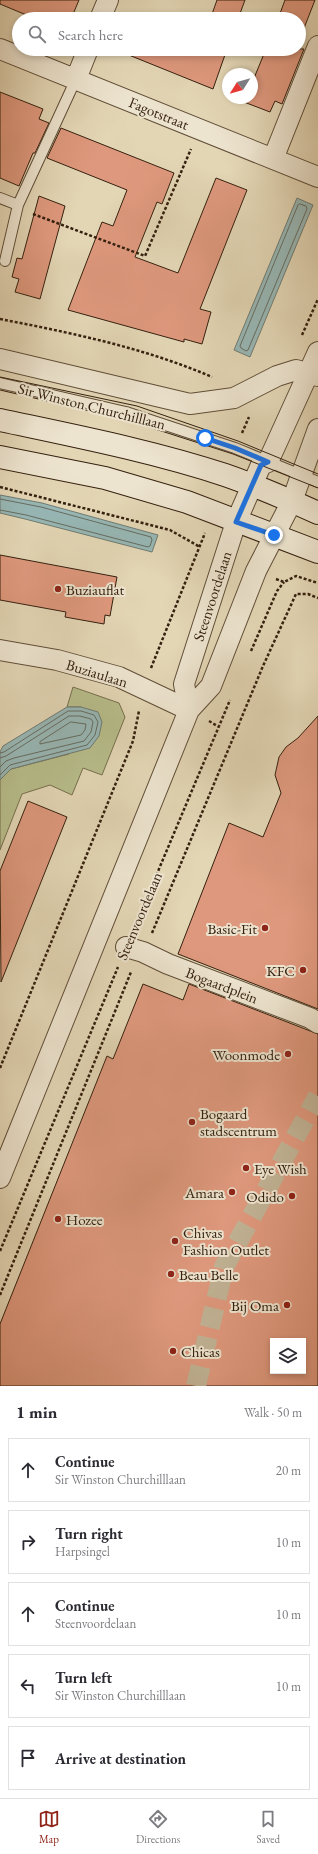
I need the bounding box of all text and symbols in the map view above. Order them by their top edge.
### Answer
search box [12,12,306,56]
icon: search [26,23,48,45]
text: Search here [58,25,123,44]
north arrow [222,68,258,104]
street label: Fagotstraat [126,92,192,134]
street label: Sir Winston Churchilllaan [16,379,168,434]
route start [196,429,214,447]
route end [265,526,283,544]
street label: Steenvoordelaan [188,548,236,644]
place label: Buziauflat [66,580,125,599]
marker: Buziauflat [53,584,63,594]
street label: Buziaulaan [64,655,130,691]
street label: Steenvoordelaan [112,869,166,963]
place label: Basic-Fit [207,919,257,938]
marker: Basic-Fit [260,923,270,933]
place label: KFC [266,961,295,980]
street label: Bogaardplein [183,963,261,1008]
marker: KFC [298,965,308,975]
place label: Woonmode [212,1045,280,1064]
marker: Woonmode [283,1049,293,1059]
place label: Bogaard stadscentrum [200,1104,277,1140]
marker: Bogaard stadscentrum [187,1117,197,1127]
place label: Eye Wish [254,1159,307,1178]
marker: Eye Wish [241,1163,251,1173]
place label: Amara [184,1183,224,1202]
marker: Amara [227,1187,237,1197]
place label: Odido [246,1187,284,1206]
marker: Odido [287,1191,297,1201]
place label: Hozee [66,1210,103,1229]
marker: Hozee [53,1214,63,1224]
place label: Chivas Fashion Outlet [183,1223,269,1259]
marker: Chivas Fashion Outlet [170,1236,180,1246]
place label: Beau Belle [179,1265,238,1284]
marker: Beau Belle [166,1269,176,1279]
place label: Bij Oma [231,1296,279,1315]
marker: Bij Oma [282,1300,292,1310]
map controls [270,1338,306,1374]
button: layers [270,1338,306,1374]
place label: Chicas [181,1342,220,1361]
marker: Chicas [168,1346,178,1356]
text: 1 min [16,1401,57,1423]
text: Walk · 50 m [244,1404,302,1421]
text: Continue [55,1452,115,1471]
icon: ahead [17,1459,39,1481]
text: 20 m [276,1462,301,1479]
text: Sir Winston Churchilllaan [55,1471,186,1488]
text: Turn right [55,1524,123,1543]
icon: right [17,1531,39,1553]
text: 10 m [276,1534,301,1551]
text: Harpsingel [55,1543,110,1560]
text: Continue [55,1596,115,1615]
icon: ahead [17,1603,39,1625]
text: 10 m [276,1606,301,1623]
text: Steenvoordelaan [55,1615,136,1632]
text: Turn left [55,1668,112,1687]
icon: left [17,1675,39,1697]
text: 10 m [276,1678,301,1695]
text: Sir Winston Churchilllaan [55,1687,186,1704]
icon: arrive [17,1747,39,1769]
text: Arrive at destination [55,1749,186,1768]
tab: Map [38,1808,60,1846]
tab: Directions [136,1808,180,1846]
tab: Saved [256,1808,280,1846]

